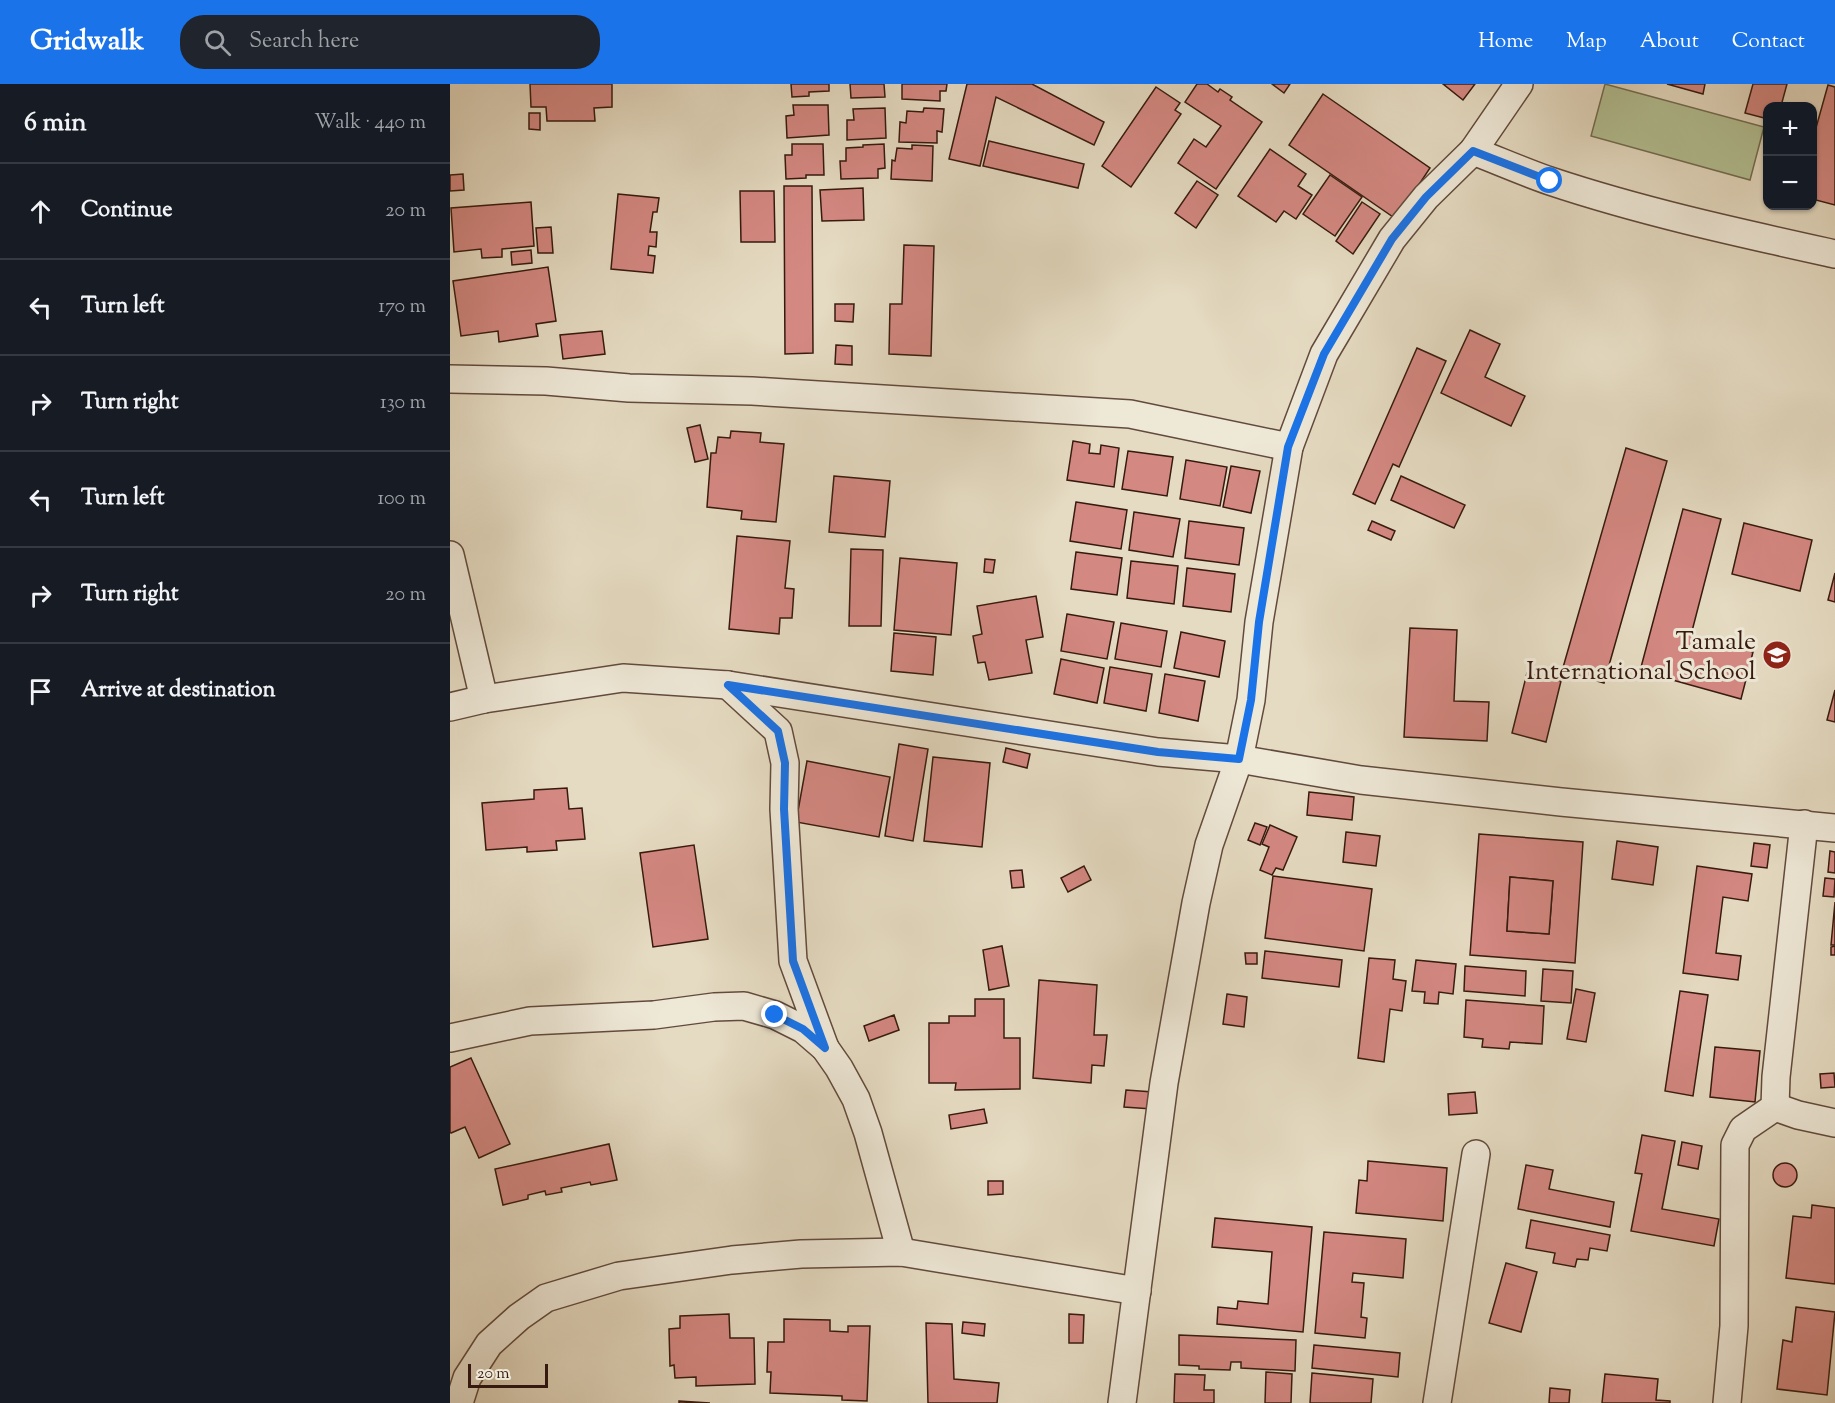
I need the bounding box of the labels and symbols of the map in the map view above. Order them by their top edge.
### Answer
route start [1536,167,1562,193]
place label: Tamale International School [1526,624,1756,691]
school or university icon: Tamale International School [1761,639,1793,671]
route end [761,1001,787,1027]
scale bar [468,1361,548,1388]

